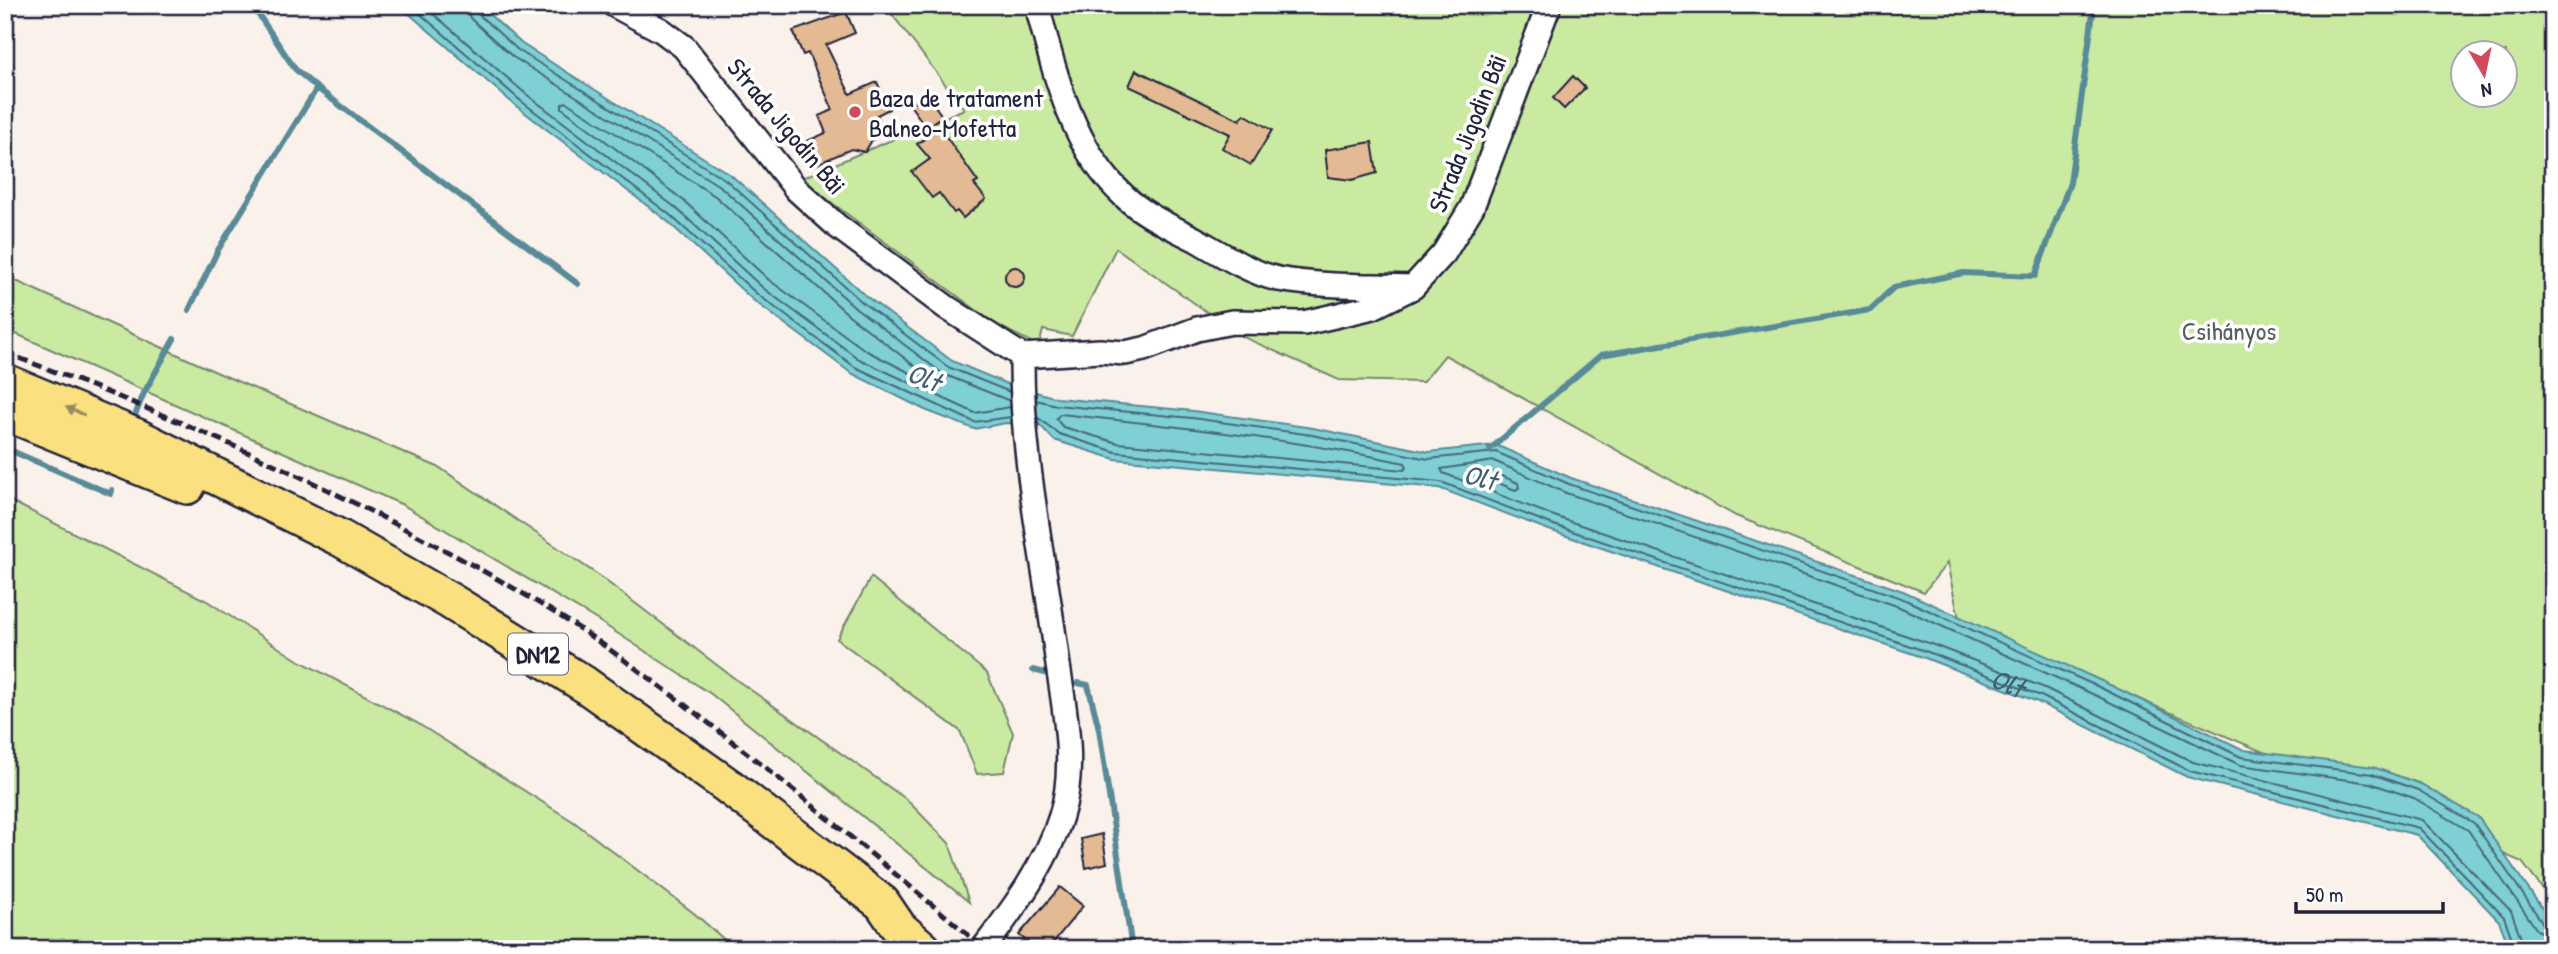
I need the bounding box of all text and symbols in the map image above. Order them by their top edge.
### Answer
north arrow [2450,38,2520,108]
street label: Strada Jigodin Băi [1419,49,1515,217]
street label: Strada Jigodin Băi [720,50,854,202]
text: N [2480,77,2494,104]
place label: Baza de tratament Balneo-Mofetta [869,80,1044,145]
marker: Baza de tratament Balneo-Mofetta [847,104,863,120]
park label: Csihányos [2182,313,2276,348]
water label: Olt [902,353,950,402]
one-way arrow [64,405,85,416]
water label: Olt [1460,455,1505,500]
road number: DN12 [508,634,568,674]
water label: Olt [1985,659,2034,708]
scale bar [2296,870,2442,914]
text: 50 m [2306,880,2343,909]

